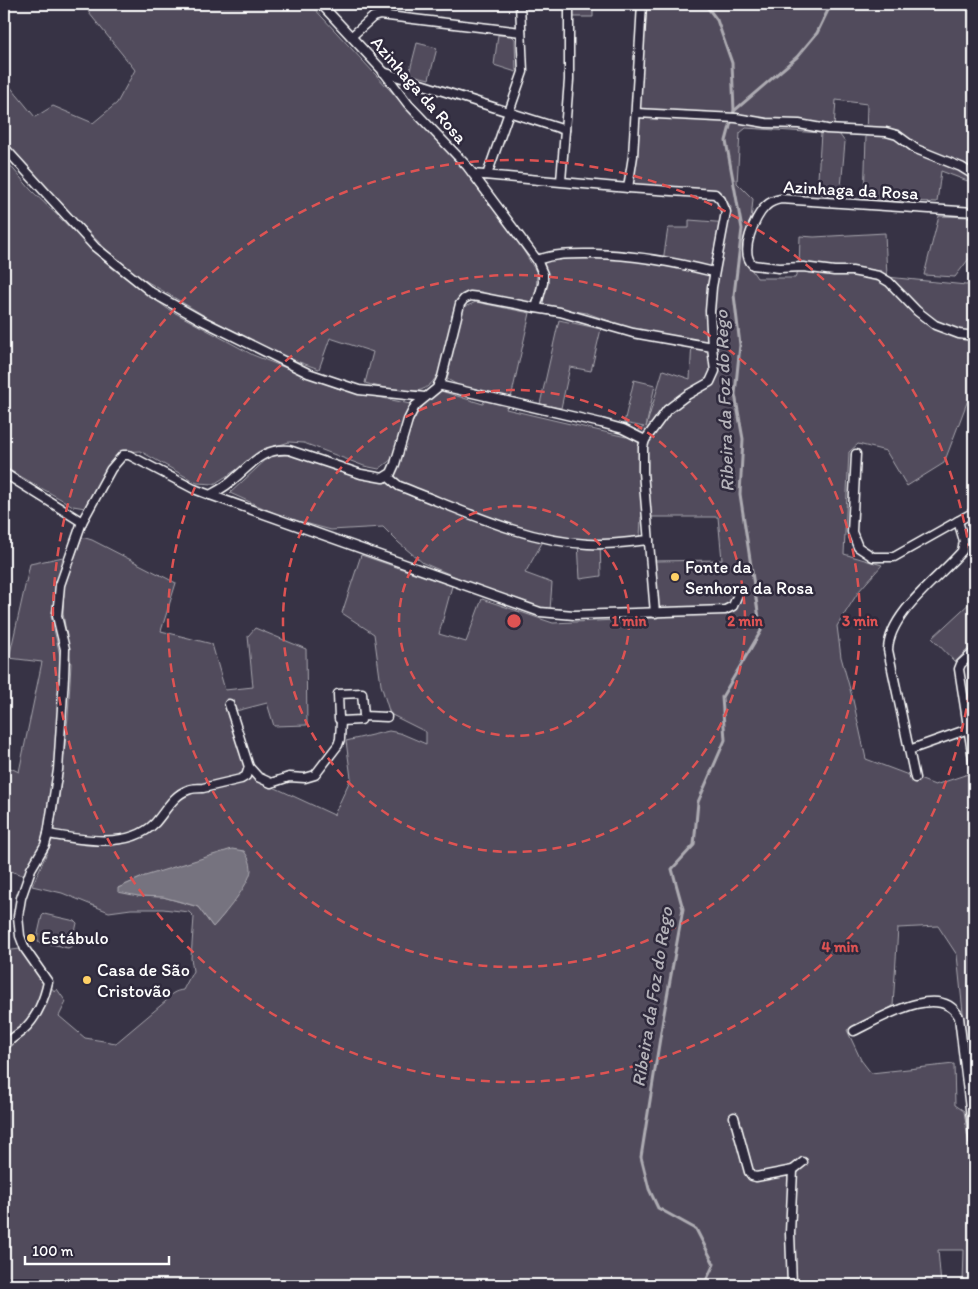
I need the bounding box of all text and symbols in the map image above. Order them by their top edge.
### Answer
street label: Azinhaga da Rosa [366,32,472,149]
street label: Azinhaga da Rosa [783,175,920,205]
water label: Ribeira da Foz do Rego [709,308,739,492]
place label: Fonte da Senhora da Rosa [685,556,814,599]
marker: Fonte da Senhora da Rosa [669,571,681,583]
centre of rings [505,612,523,630]
text: 1 min [612,612,647,630]
text: 2 min [727,612,764,630]
text: 3 min [842,612,879,630]
water label: Ribeira da Foz do Rego [626,904,678,1089]
place label: Estábulo [41,927,109,949]
marker: Estábulo [25,932,37,944]
text: 4 min [822,938,859,956]
place label: Casa de São Cristovão [97,959,190,1002]
marker: Casa de São Cristovão [81,974,93,986]
scale bar [25,1234,169,1266]
text: 100 m [32,1242,74,1260]

